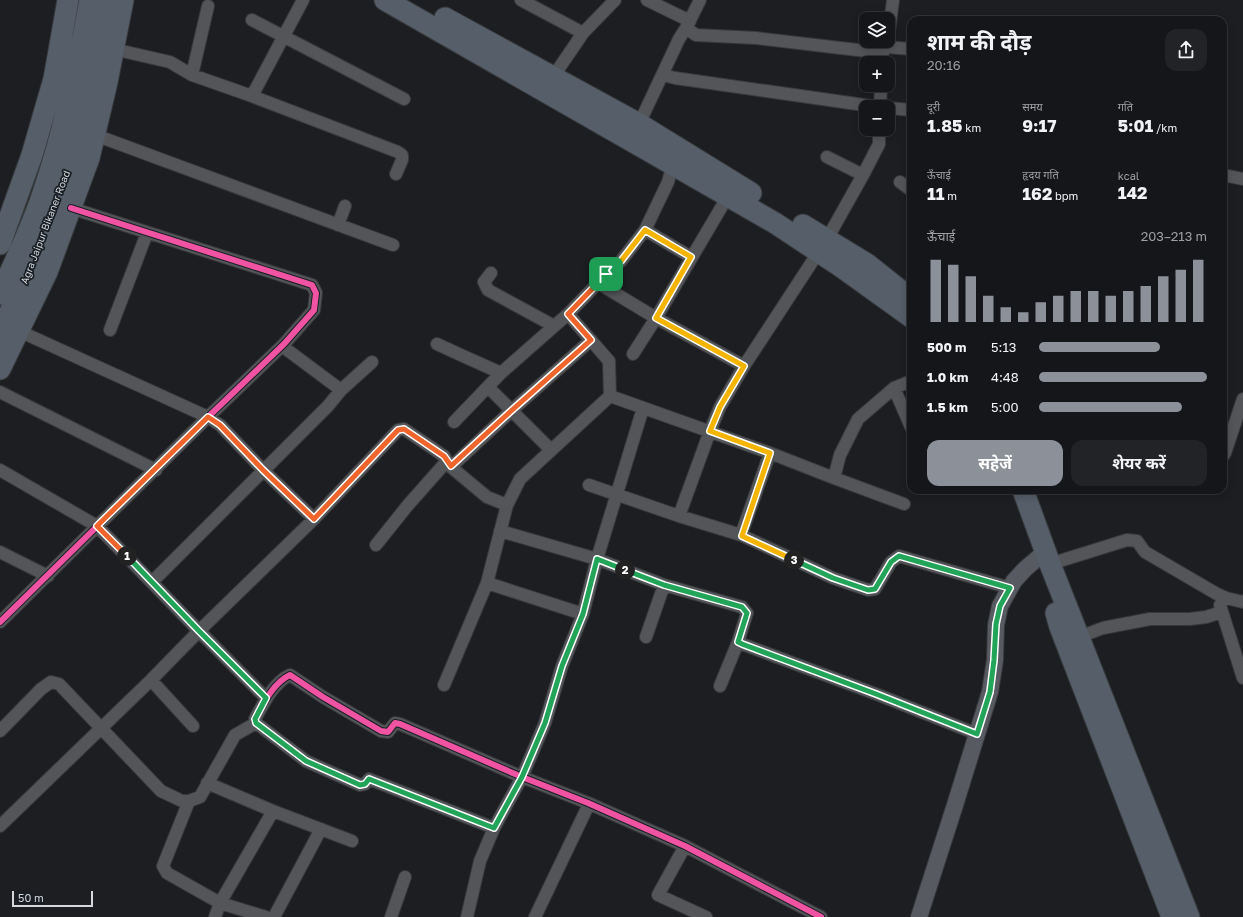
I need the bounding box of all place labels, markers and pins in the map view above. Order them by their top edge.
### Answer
pin [589,257,623,291]
pin: 1 [117,546,137,566]
pin: 3 [784,550,804,570]
pin: 2 [615,560,635,580]

